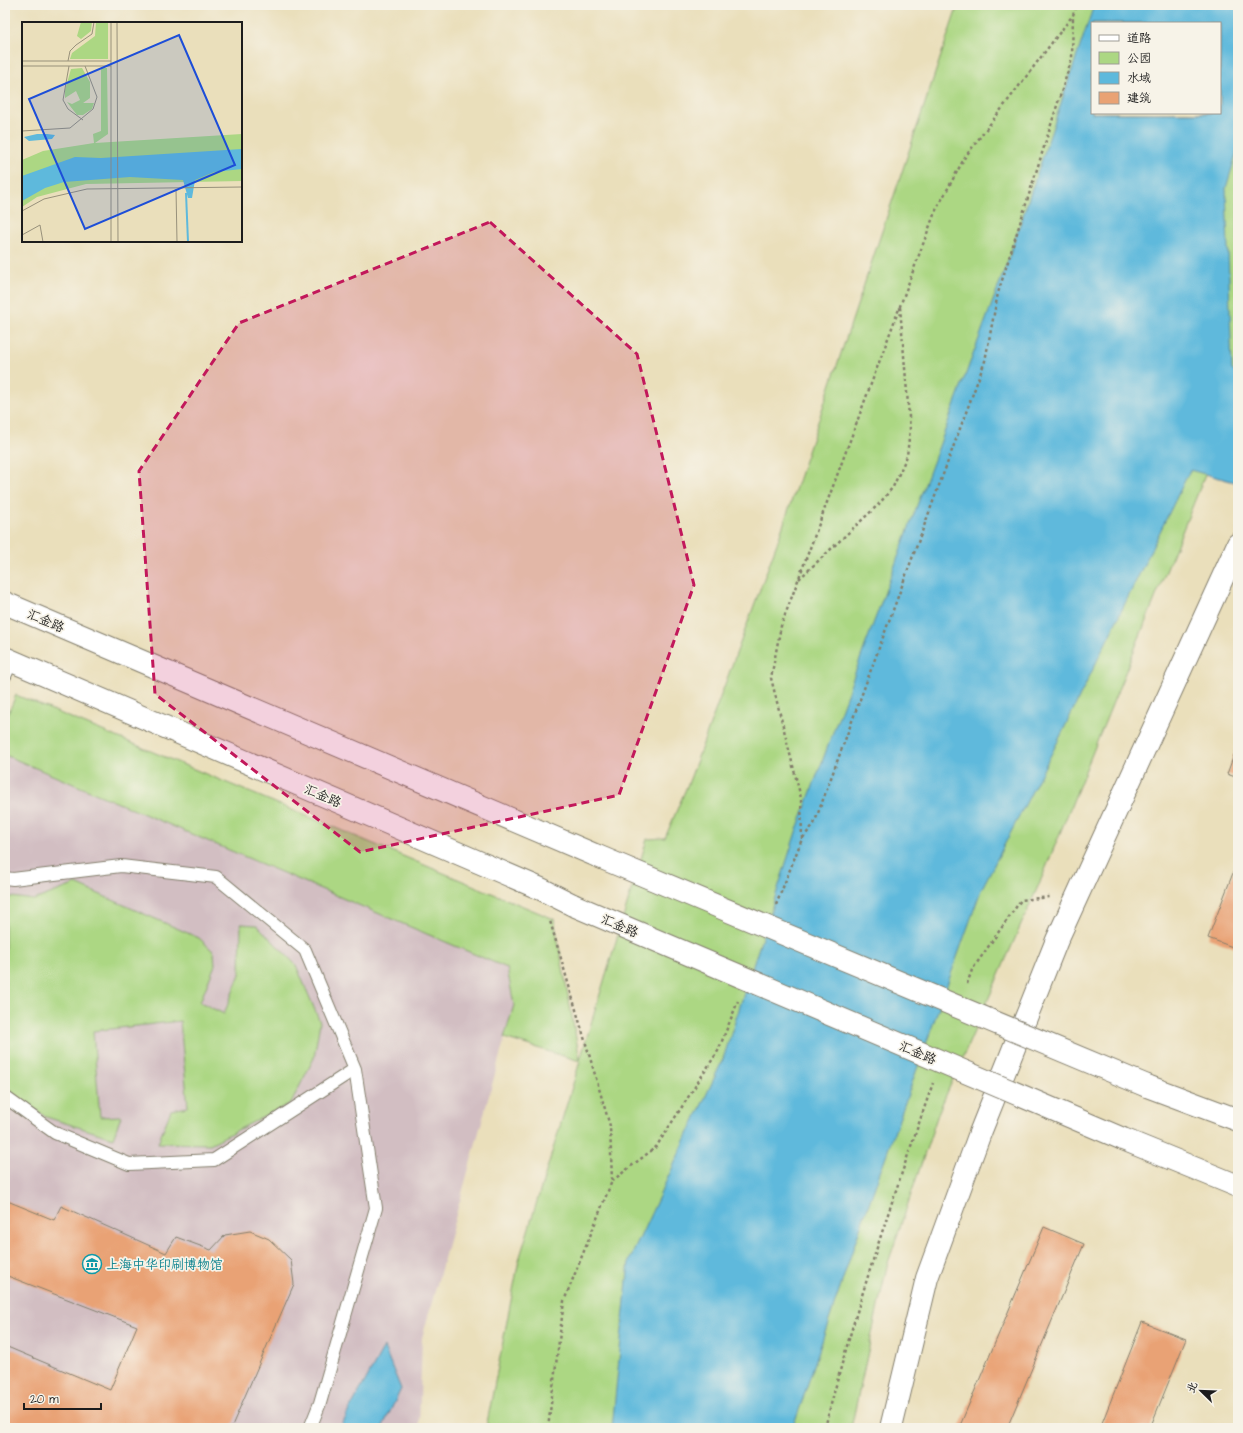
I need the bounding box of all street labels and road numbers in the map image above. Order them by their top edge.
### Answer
street label: 汇金路 [24,605,67,637]
street label: 汇金路 [301,780,344,812]
street label: 汇金路 [598,910,641,942]
street label: 汇金路 [896,1037,939,1069]

